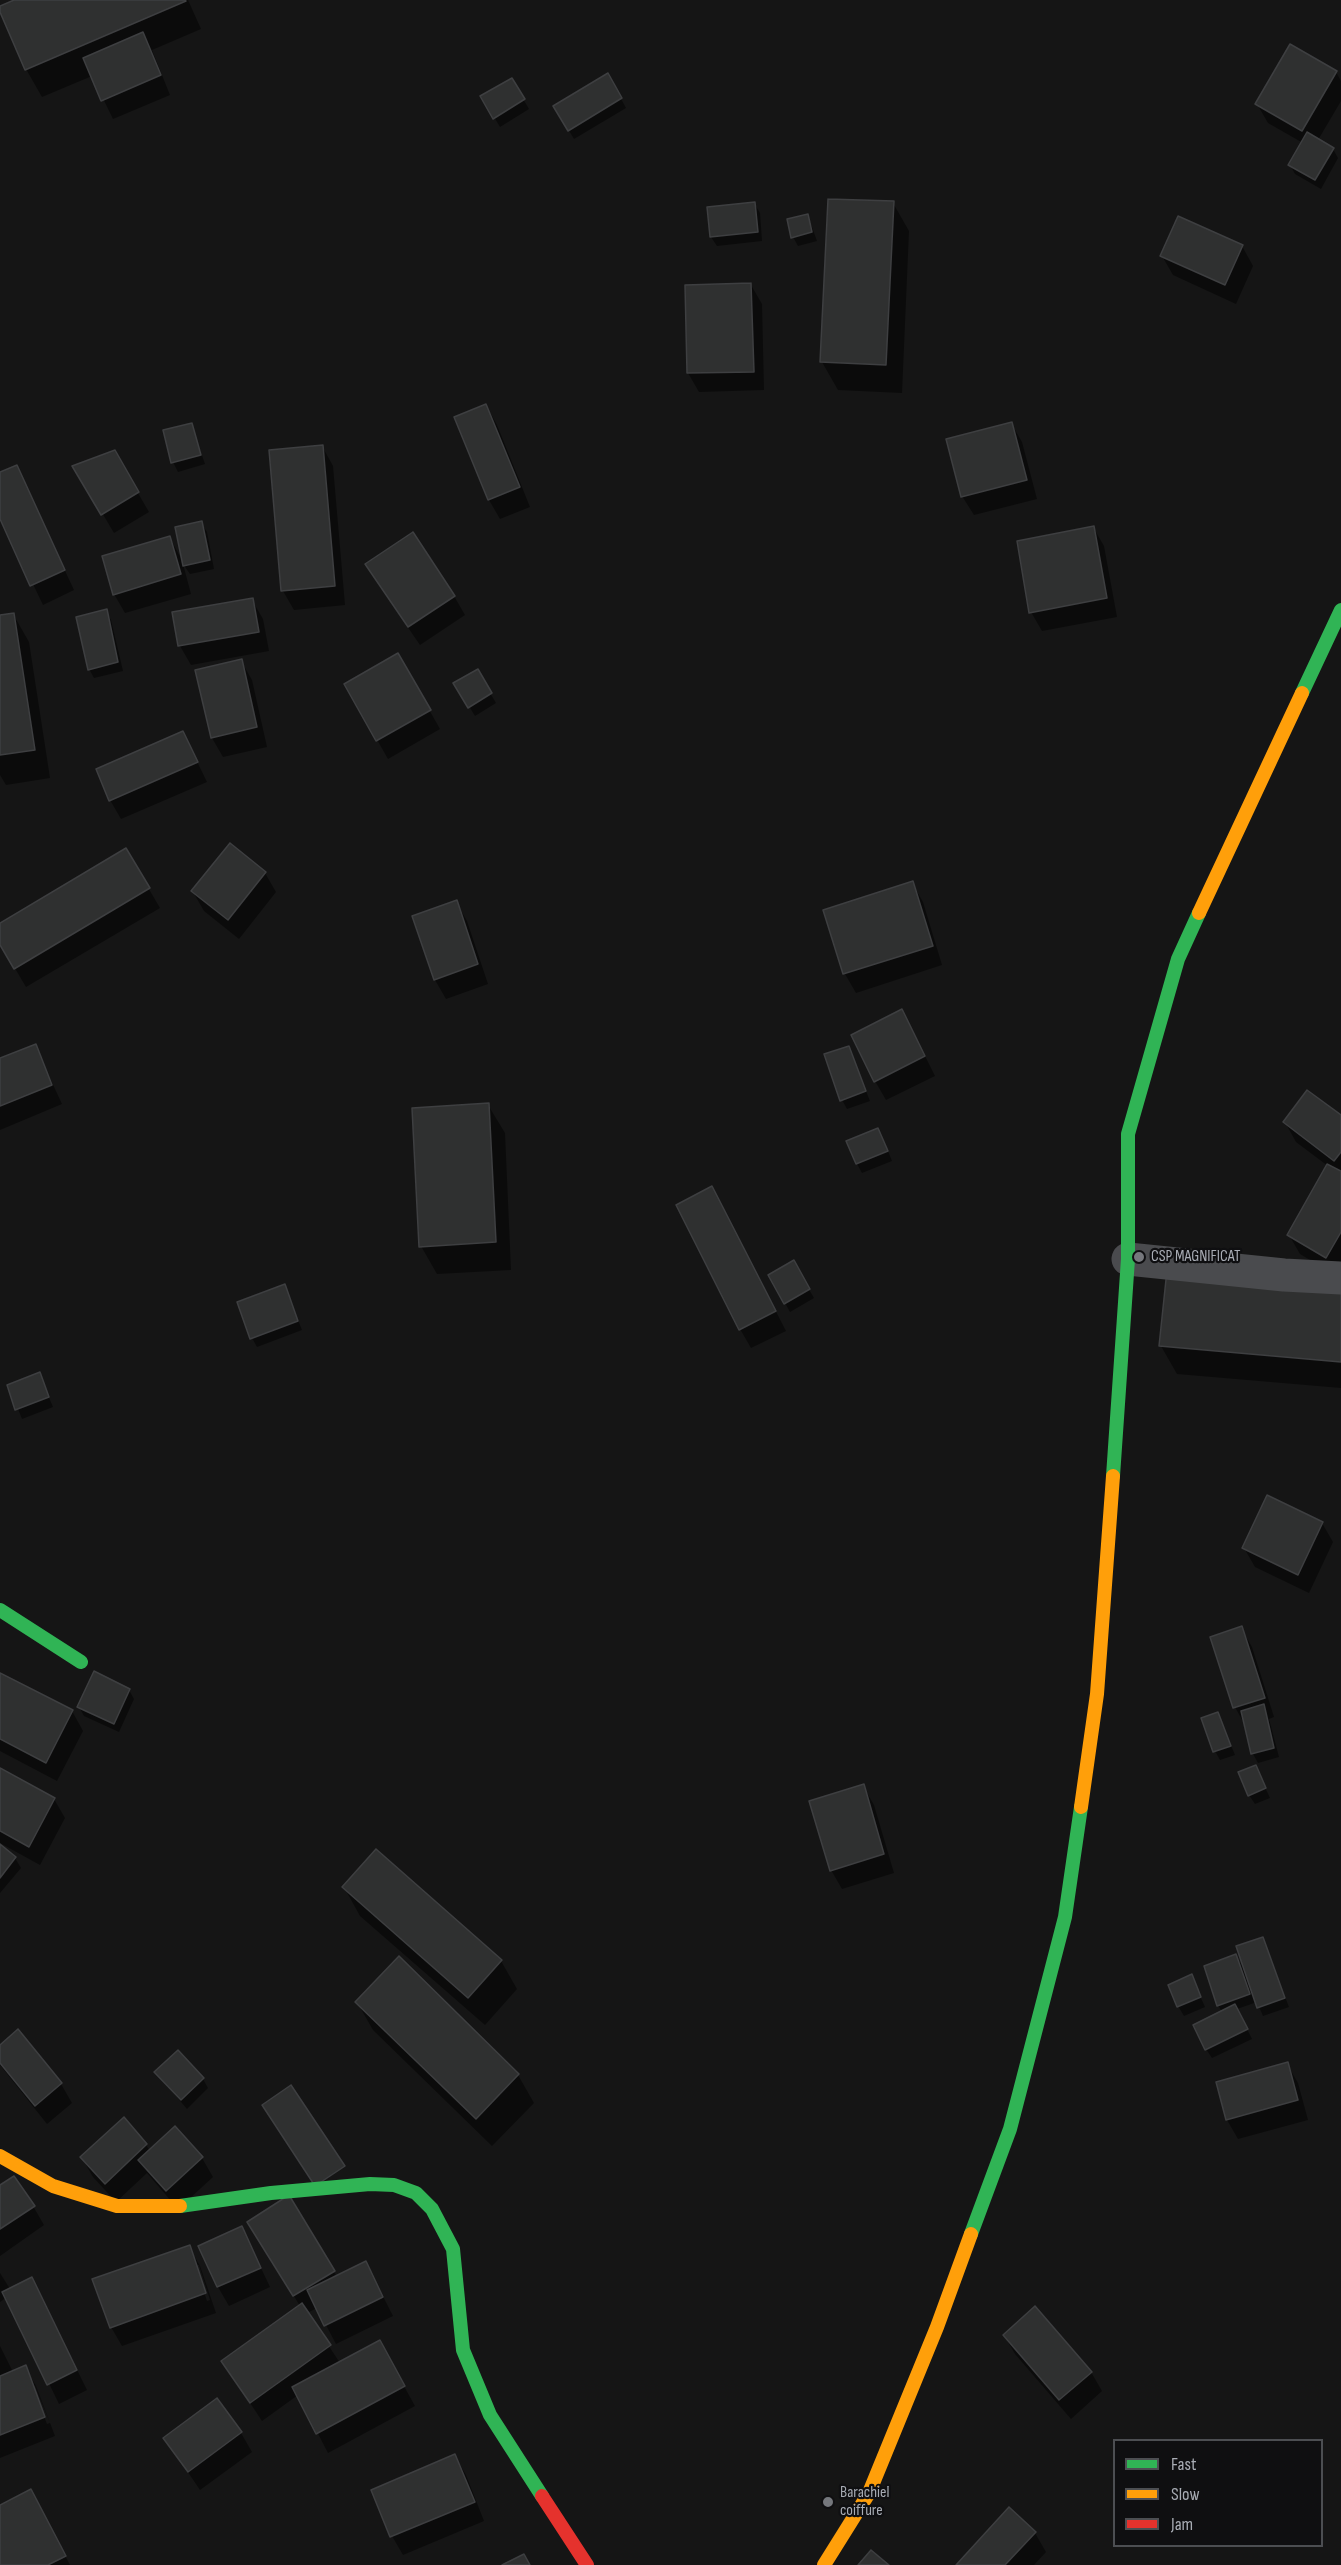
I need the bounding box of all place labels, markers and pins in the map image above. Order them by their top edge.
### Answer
place label: CSP MAGNIFICAT [1151,1247,1241,1267]
marker: CSP MAGNIFICAT [1132,1250,1146,1264]
place label: Barachiel coiffure [840,2483,889,2521]
marker: Barachiel coiffure [821,2495,835,2509]

